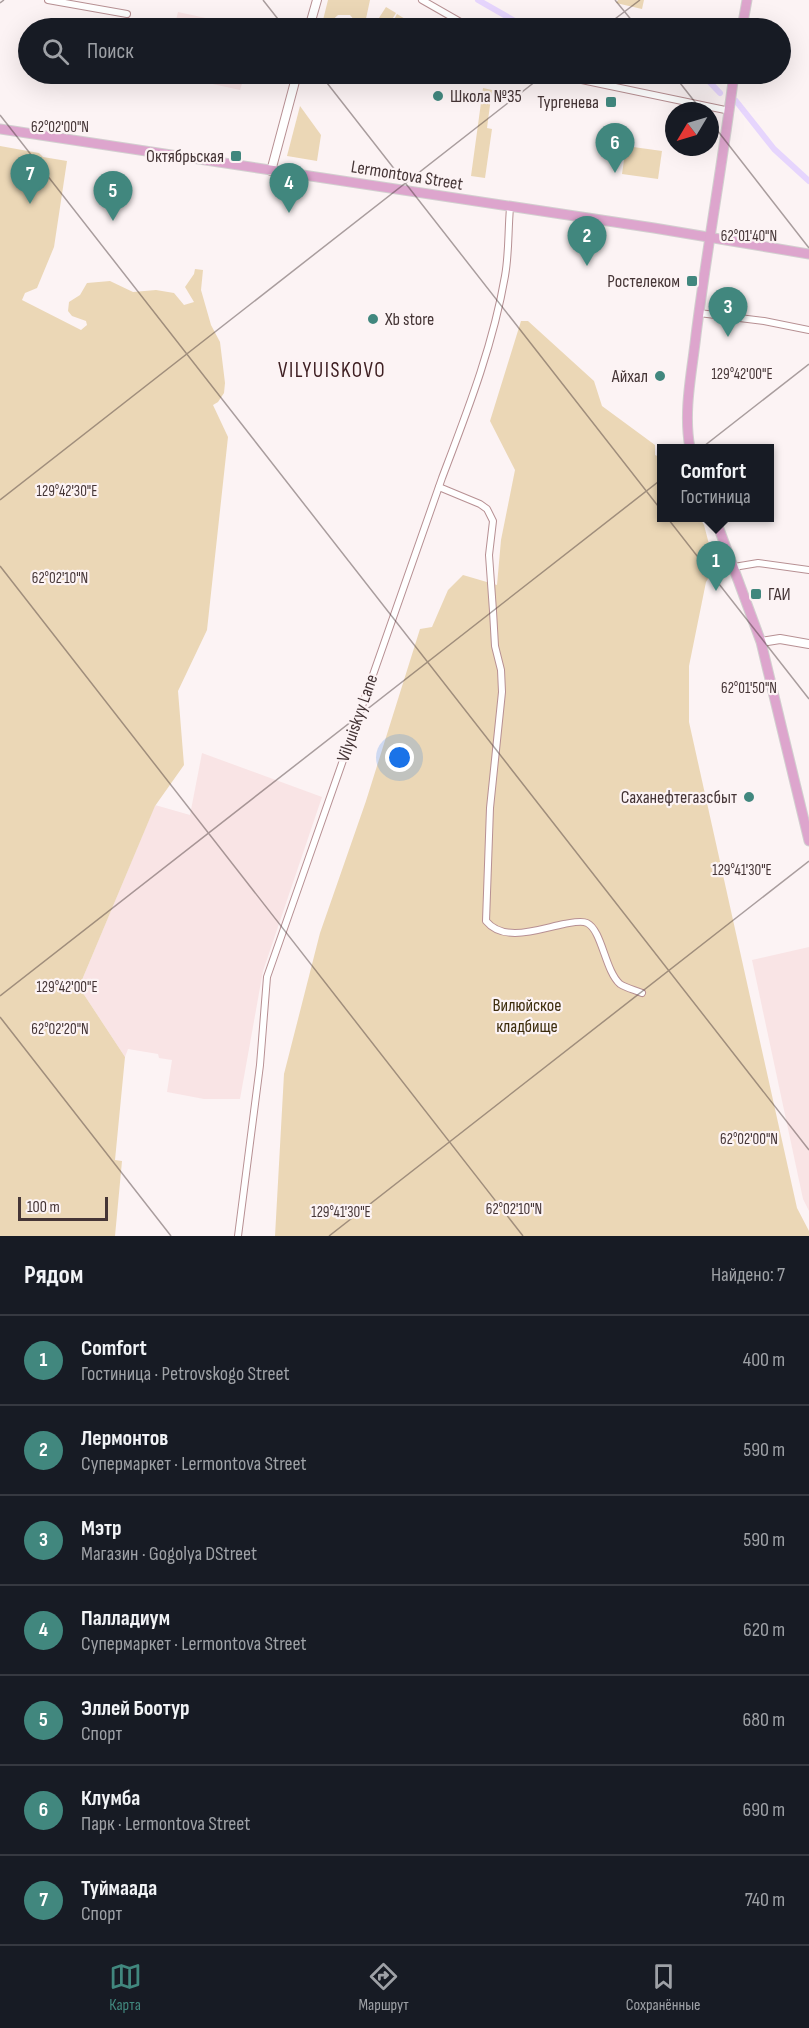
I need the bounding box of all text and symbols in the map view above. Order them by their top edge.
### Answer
search box [18,18,791,84]
icon: search [39,35,72,68]
text: Поиск [87,38,133,65]
place label: Школа №35 [450,86,522,107]
marker: Школа №35 [431,89,445,103]
place label: Тургенева [537,92,599,113]
marker: Тургенева [604,95,618,109]
north arrow [665,102,719,156]
text: 62°02'00"N [31,118,89,137]
pin: 6 [596,124,634,173]
place label: Октябрьская [146,146,224,167]
marker: Октябрьская [229,149,243,163]
pin: 7 [10,154,50,204]
street label: Lermontova Street [350,156,465,195]
pin: 4 [270,164,308,213]
pin: 5 [94,172,132,221]
pin: 2 [568,216,606,266]
text: 62°01'40"N [721,227,777,246]
place label: Ростелеком [607,271,680,292]
marker: Ростелеком [685,274,699,288]
pin: 3 [708,288,748,337]
place label: Xb store [384,309,434,330]
marker: Xb store [366,312,380,326]
district label: VILYUISKOVO [278,358,386,383]
text: 129°42'00"E [711,365,773,384]
place label: Айхал [611,366,648,387]
marker: Айхал [653,369,667,383]
popup [657,444,774,522]
text: Comfort [680,458,746,485]
text: 129°42'30"E [37,482,97,501]
text: Гостиница [680,485,751,509]
pin: 1 [696,542,736,591]
text: 62°02'10"N [32,569,88,588]
place label: ГАИ [768,584,791,605]
marker: ГАИ [749,587,763,601]
street label: Vilyuiskyy Lane [333,672,382,765]
text: 62°01'50"N [721,679,777,698]
your location [385,743,414,772]
place label: Саханефтегазсбыт [621,787,737,808]
marker: Саханефтегазсбыт [742,790,756,804]
text: 129°41'30"E [712,861,772,880]
text: 129°42'00"E [36,978,98,997]
park label: Вилюйское кладбище [493,995,561,1037]
text: 62°02'20"N [31,1020,89,1039]
text: 62°02'00"N [720,1130,778,1149]
scale bar [18,1194,108,1222]
text: 100 m [27,1198,60,1217]
text: 62°02'10"N [486,1200,542,1219]
text: 129°41'30"E [311,1203,371,1222]
text: Рядом [24,1260,83,1291]
text: Найдено: 7 [711,1263,785,1287]
text: Comfort [81,1335,147,1362]
text: 1 [40,1348,47,1372]
text: 400 m [743,1348,785,1372]
text: Гостиница · Petrovskogo Street [81,1362,290,1386]
text: Лермонтов [81,1425,168,1452]
text: 2 [39,1438,48,1462]
text: 590 m [743,1438,785,1462]
text: Супермаркет · Lermontova Street [81,1452,307,1476]
text: Мэтр [81,1515,122,1542]
text: 3 [39,1528,48,1552]
text: 590 m [743,1528,785,1552]
text: Магазин · Gogolya DStreet [81,1542,257,1566]
text: Палладиум [81,1605,170,1632]
text: 4 [39,1618,48,1642]
text: 620 m [743,1618,785,1642]
text: Супермаркет · Lermontova Street [81,1632,307,1656]
text: Эллей Боотур [81,1695,190,1722]
text: 5 [39,1708,48,1732]
text: 680 m [743,1708,785,1732]
text: Спорт [81,1722,122,1746]
text: Клумба [81,1785,140,1812]
text: 6 [39,1798,48,1822]
text: 690 m [743,1798,785,1822]
text: Парк · Lermontova Street [81,1812,250,1836]
text: Туймаада [81,1875,157,1902]
text: 7 [39,1888,48,1912]
text: 740 m [745,1888,785,1912]
text: Спорт [81,1902,122,1926]
tab: Карта [109,1960,142,2015]
tab: Маршрут [359,1960,409,2015]
tab: Сохранённые [626,1960,700,2015]

